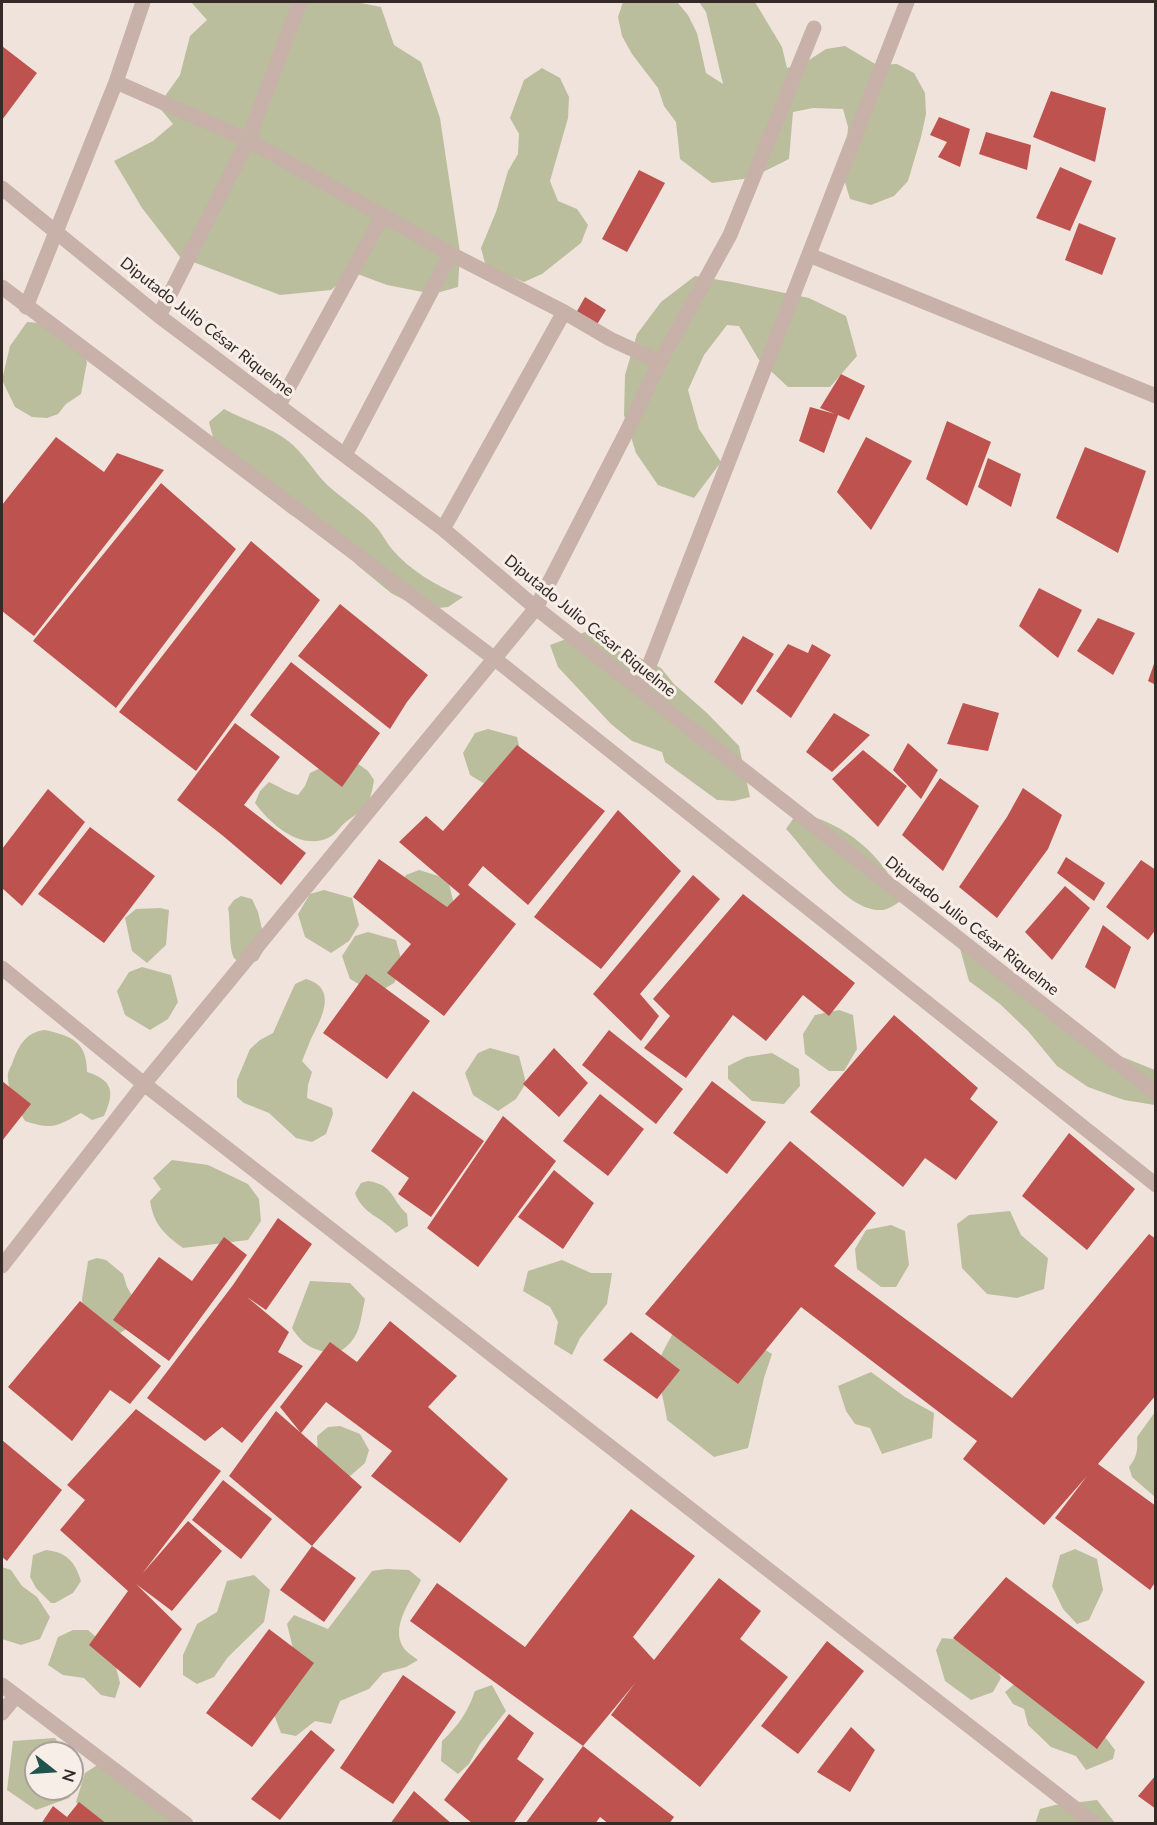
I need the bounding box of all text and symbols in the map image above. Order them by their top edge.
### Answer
street label: Diputado Julio César Riquelme [116,253,298,401]
street label: Diputado Julio César Riquelme [500,551,680,701]
street label: Diputado Julio César Riquelme [881,852,1063,1000]
north arrow [24,1741,84,1801]
text: N [59,1767,81,1784]

